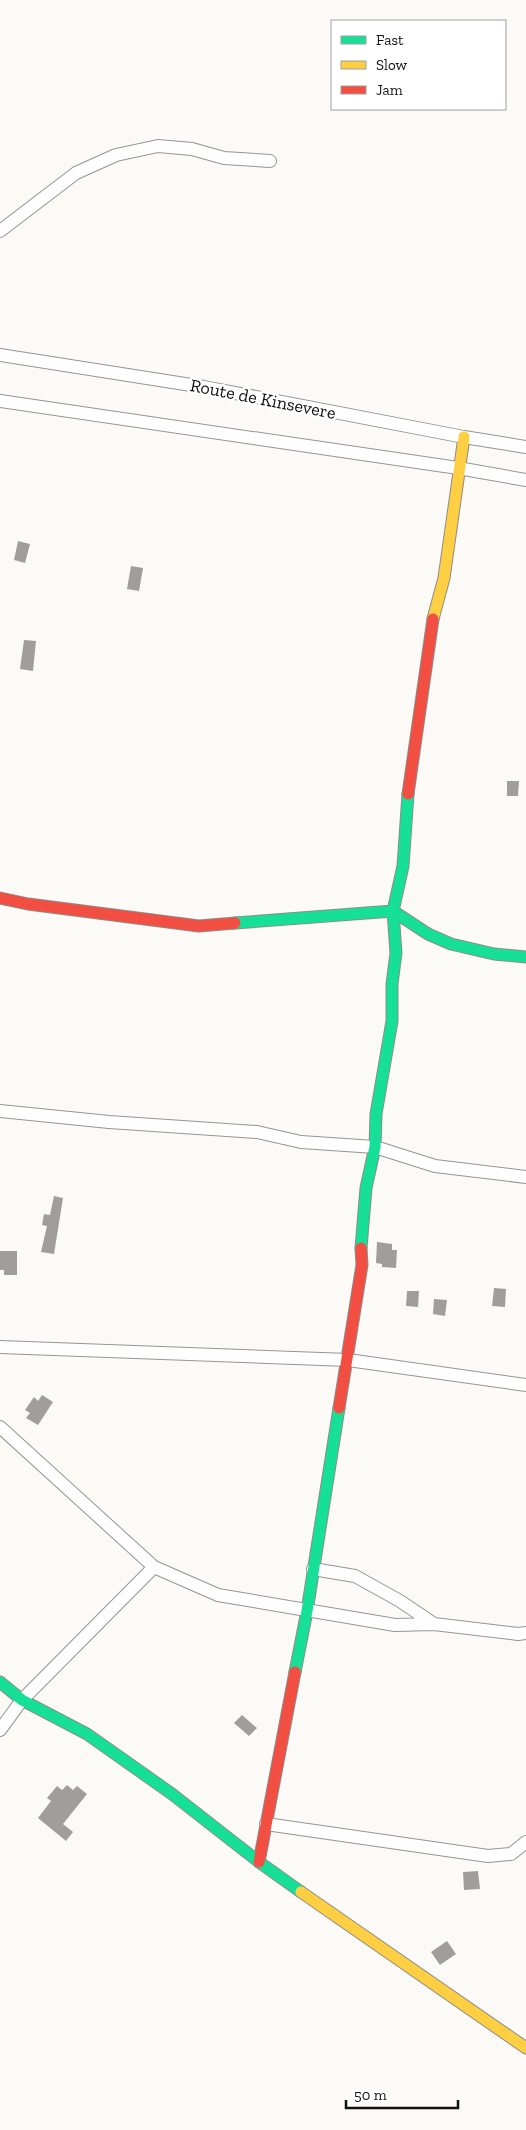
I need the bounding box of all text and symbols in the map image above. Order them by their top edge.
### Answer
legend [331,20,506,110]
text: Fast [376,31,404,49]
text: Slow [376,56,408,74]
text: Jam [376,81,403,99]
street label: Route de Kinsevere [188,374,338,424]
scale bar [346,2078,458,2110]
text: 50 m [354,2086,387,2104]

